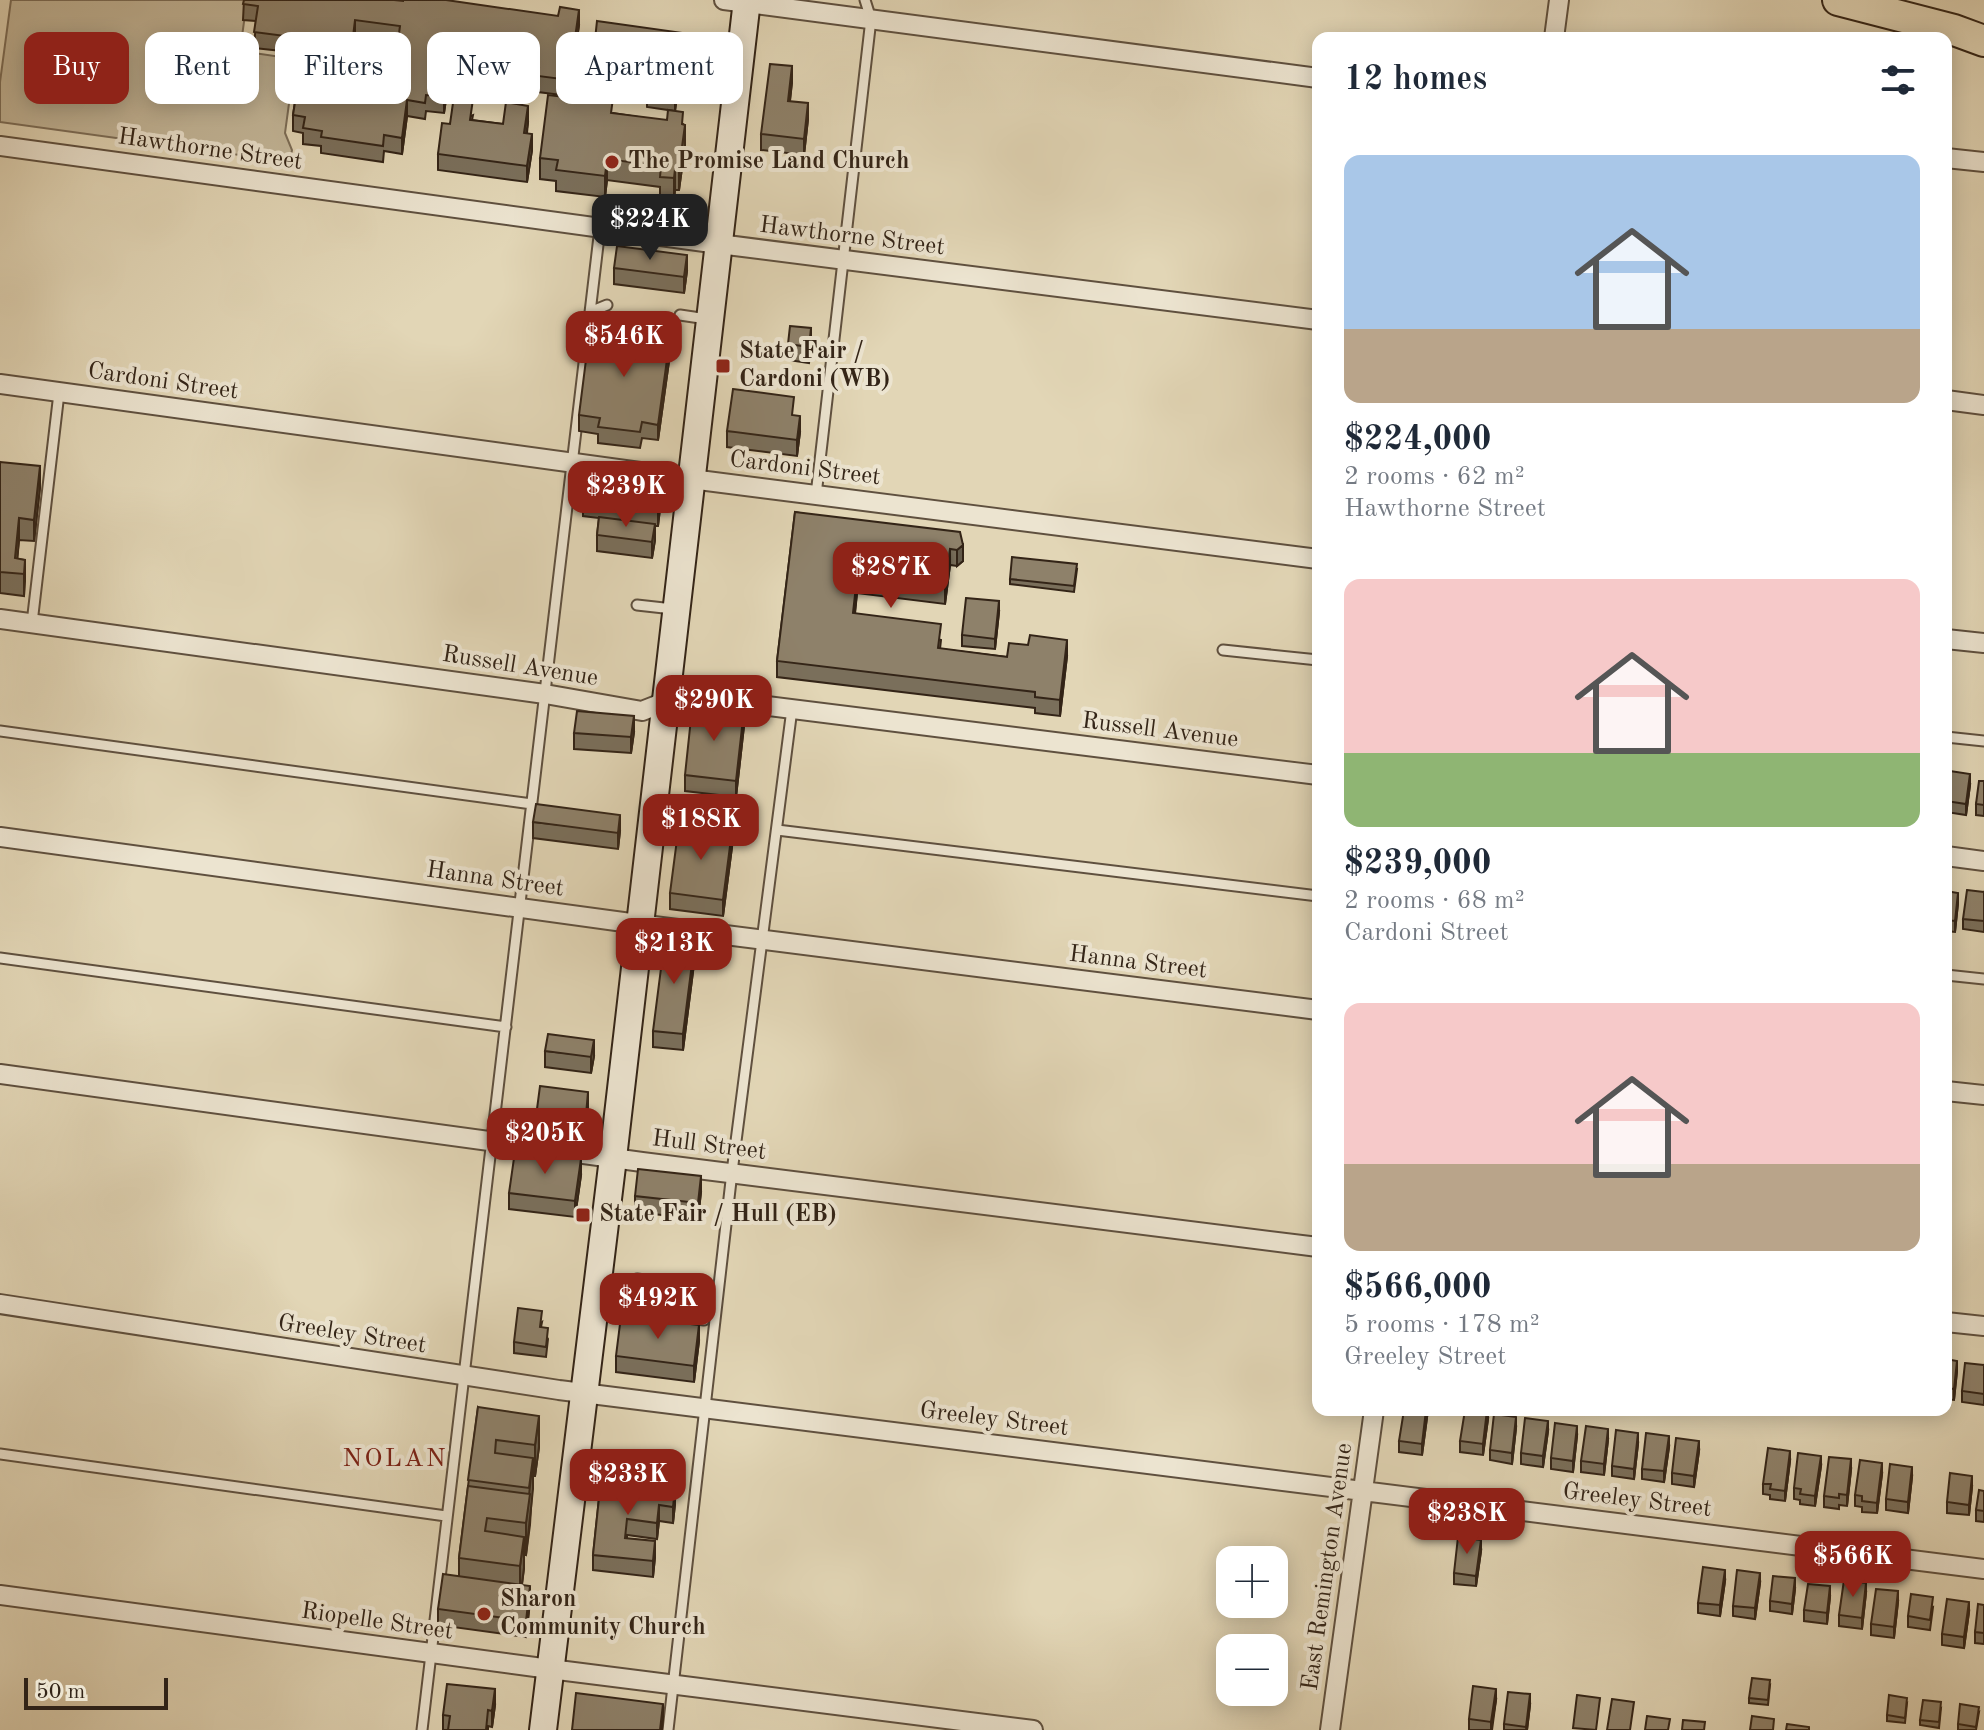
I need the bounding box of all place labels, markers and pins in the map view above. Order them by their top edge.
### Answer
place label: The Promise Land Church [628,150,910,174]
marker: The Promise Land Church [603,153,621,171]
pin: $224K [594,194,706,262]
pin: $546K [568,311,680,379]
place label: State Fair / Cardoni (WB) [739,340,890,392]
marker: State Fair / Cardoni (WB) [714,357,732,375]
pin: $239K [570,461,682,529]
pin: $287K [835,542,947,610]
pin: $290K [658,675,770,743]
pin: $188K [645,794,757,862]
pin: $213K [618,918,730,986]
pin: $205K [489,1108,601,1176]
place label: State Fair / Hull (EB) [599,1202,837,1227]
marker: State Fair / Hull (EB) [574,1206,592,1224]
pin: $492K [602,1273,714,1341]
pin: $233K [572,1449,684,1517]
pin: $238K [1411,1488,1523,1556]
pin: $566K [1797,1531,1909,1599]
place label: Sharon Community Church [500,1588,706,1640]
marker: Sharon Community Church [475,1605,493,1623]

